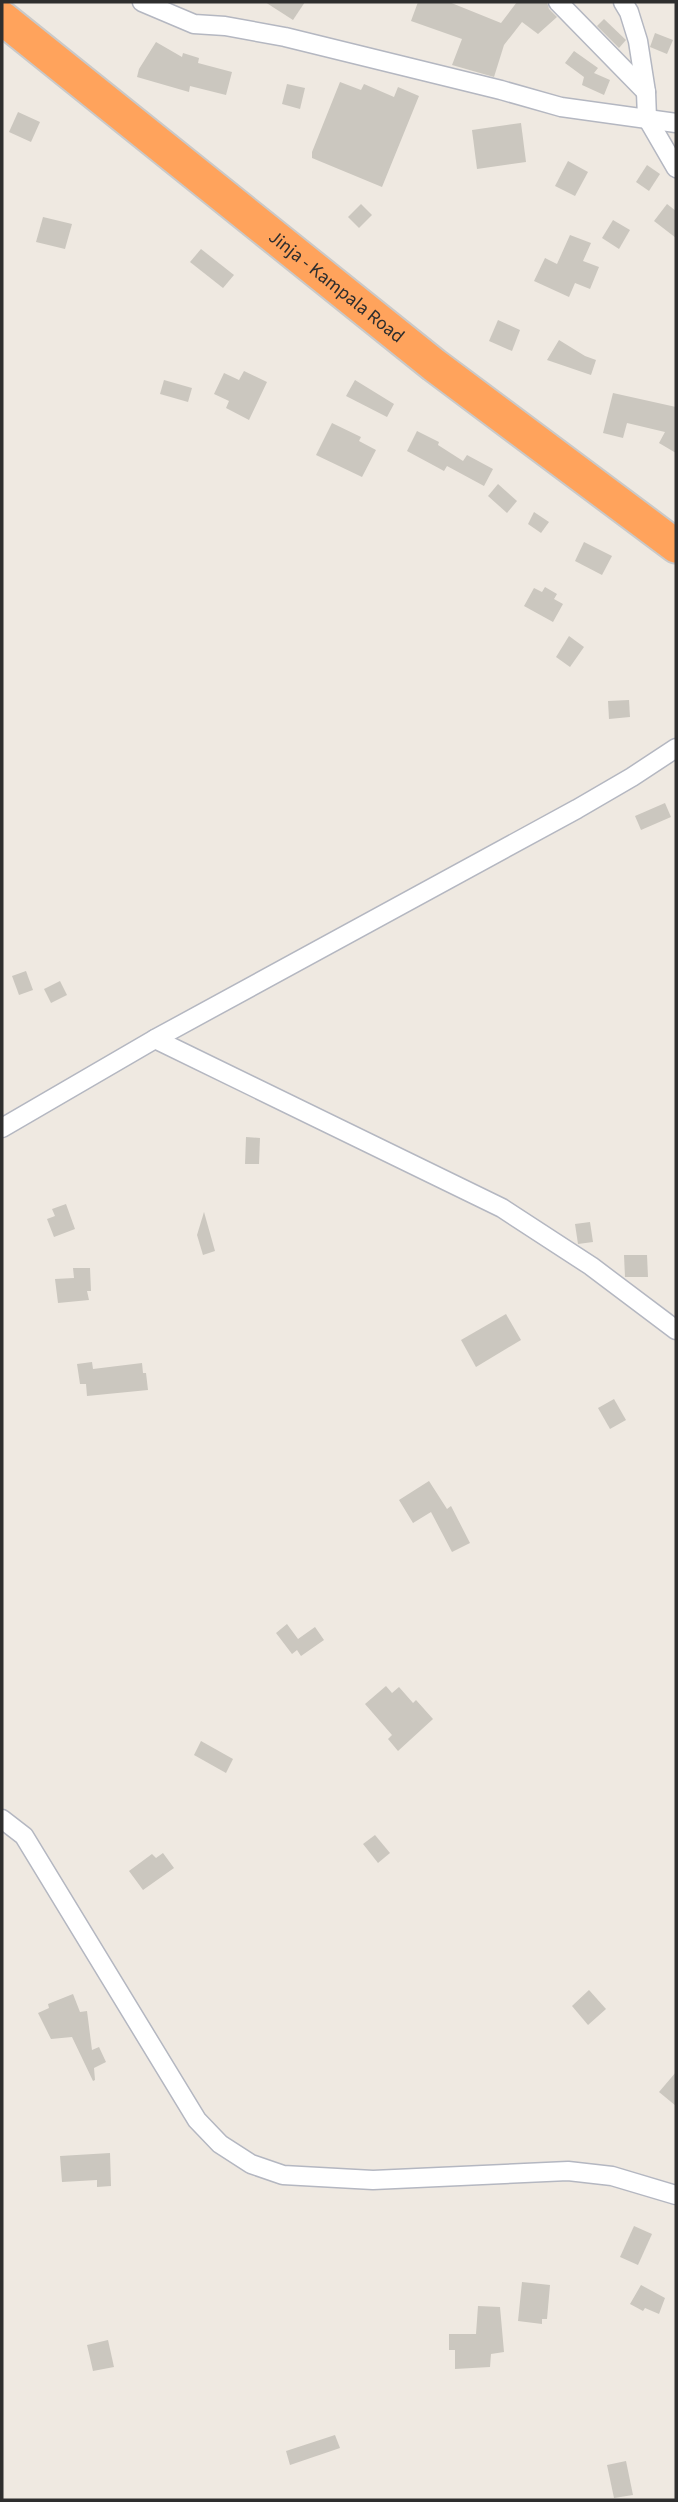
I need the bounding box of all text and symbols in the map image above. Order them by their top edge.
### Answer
street label: Jinja - Kampala Road [263,224,410,350]

